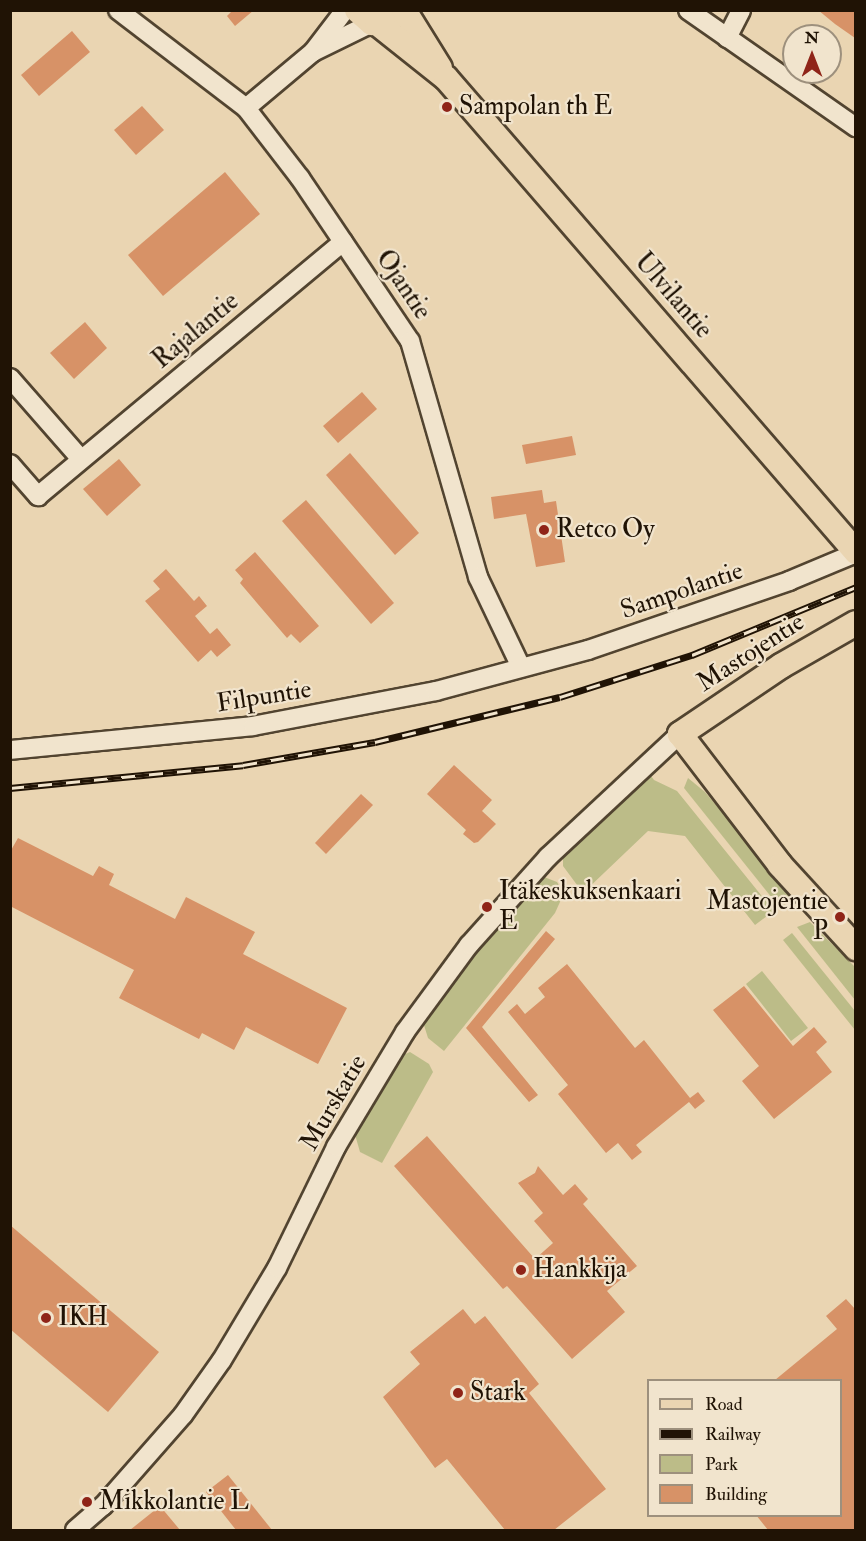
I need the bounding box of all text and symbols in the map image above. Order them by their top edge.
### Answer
north arrow [782,24,842,84]
text: N [805,28,819,48]
place label: Sampolan th E [459,91,612,123]
marker: Sampolan th E [440,100,454,114]
street label: Ojantie [368,244,438,326]
street label: Ulvilantie [627,247,719,345]
street label: Rajalantie [147,286,245,376]
place label: Retco Oy [556,514,655,546]
marker: Retco Oy [537,523,551,537]
street label: Sampolantie [617,555,747,627]
street label: Mastojentie [691,607,811,699]
street label: Filpuntie [214,674,314,720]
place label: Itäkeskuksenkaari E [499,876,681,938]
place label: Mastojentie P [706,886,828,948]
marker: Itäkeskuksenkaari E [480,900,494,914]
marker: Mastojentie P [833,910,847,924]
street label: Murskatie [294,1049,374,1157]
place label: Hankkija [533,1254,627,1286]
marker: Hankkija [514,1263,528,1277]
place label: IKH [58,1302,108,1334]
marker: IKH [39,1311,53,1325]
place label: Stark [470,1377,526,1409]
legend [647,1379,842,1517]
marker: Stark [451,1386,465,1400]
text: Road [705,1393,743,1416]
text: Railway [705,1423,761,1446]
text: Park [705,1453,738,1476]
text: Building [705,1483,767,1506]
place label: Mikkolantie L [99,1486,249,1518]
marker: Mikkolantie L [80,1495,94,1509]

